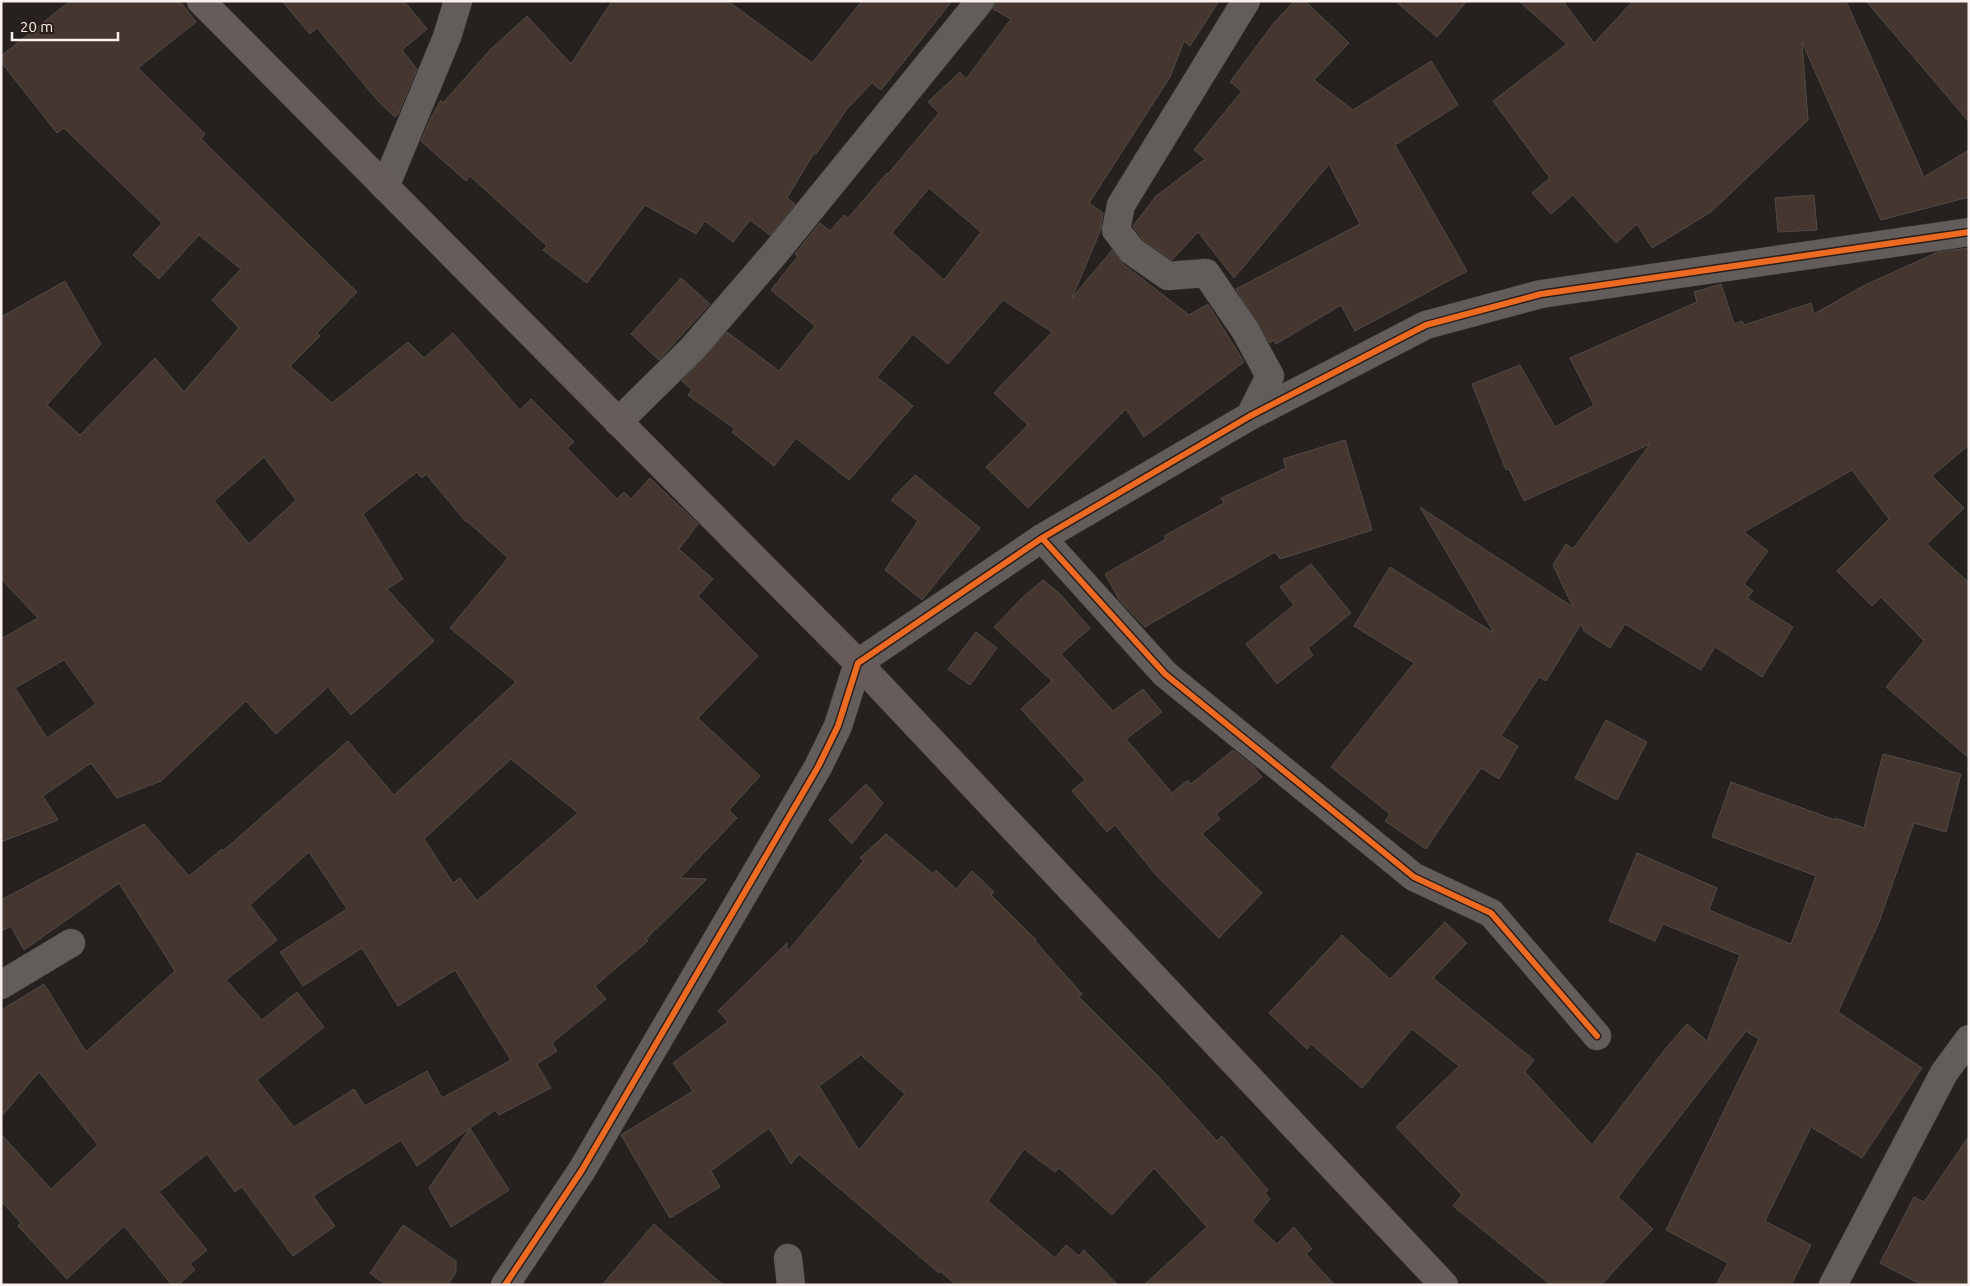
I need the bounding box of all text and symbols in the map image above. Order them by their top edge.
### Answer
scale bar [12,10,119,42]
text: 20 m [20,18,53,35]

